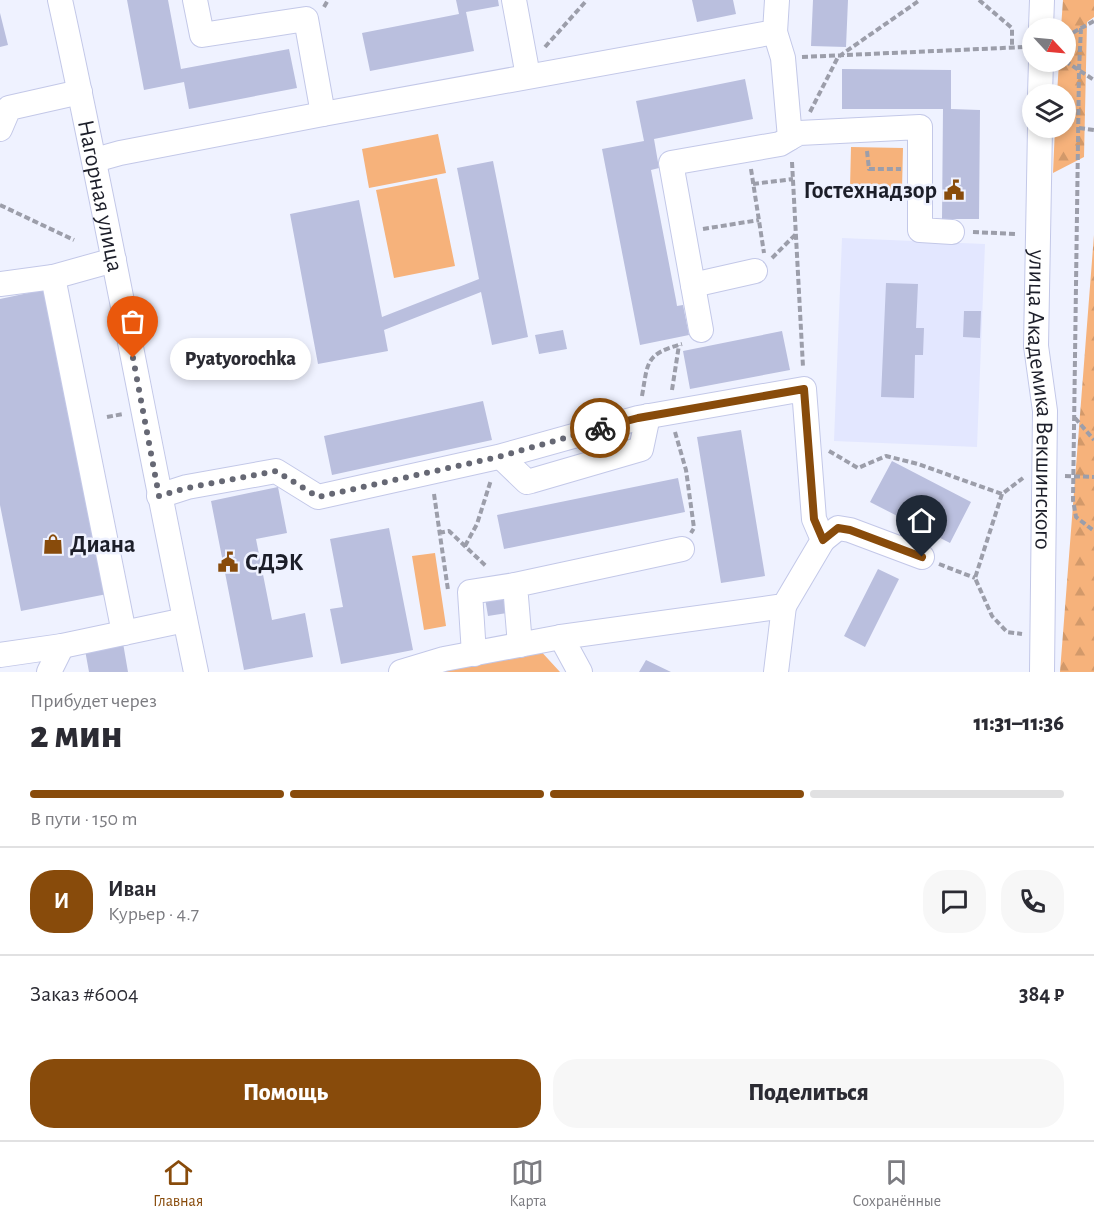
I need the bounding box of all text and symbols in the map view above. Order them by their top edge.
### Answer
north arrow [1022,18,1076,72]
map controls [1022,18,1076,138]
button: layers [1022,84,1076,138]
street label: Нагорная улица [73,118,127,274]
public building icon: Гостехнадзор [942,178,966,202]
place label: Гостехнадзор [803,179,937,203]
street label: улица Академика Векшинского [1023,248,1056,550]
pin [107,296,158,358]
icon: bag [116,305,149,338]
callout: Pyatyorochka [169,337,310,379]
text: Pyatyorochka [185,349,296,369]
courier [570,398,630,458]
icon: bike [584,412,617,445]
pin [896,495,947,557]
icon: home [905,504,938,537]
shop icon: Диана [41,532,65,556]
place label: Диана [70,533,135,557]
public building icon: СДЭК [216,550,240,574]
place label: СДЭК [245,551,304,575]
text: Прибудет через [30,691,157,711]
text: 11:31–11:36 [973,712,1064,734]
text: 2 мин [30,716,123,755]
text: В пути · 150 m [30,809,137,829]
button: chat [923,870,986,933]
button: phone [1001,870,1064,933]
text: Иван [108,878,157,900]
text: И [54,890,69,912]
text: Курьер · 4.7 [108,904,199,924]
text: Заказ #6004 [30,983,139,1005]
text: 384 ₽ [1019,983,1064,1005]
button: Помощь [30,1059,541,1128]
button: Поделиться [553,1059,1064,1128]
tab: Главная [153,1156,203,1211]
tab: Карта [509,1156,547,1211]
tab: Сохранённые [853,1156,941,1211]

